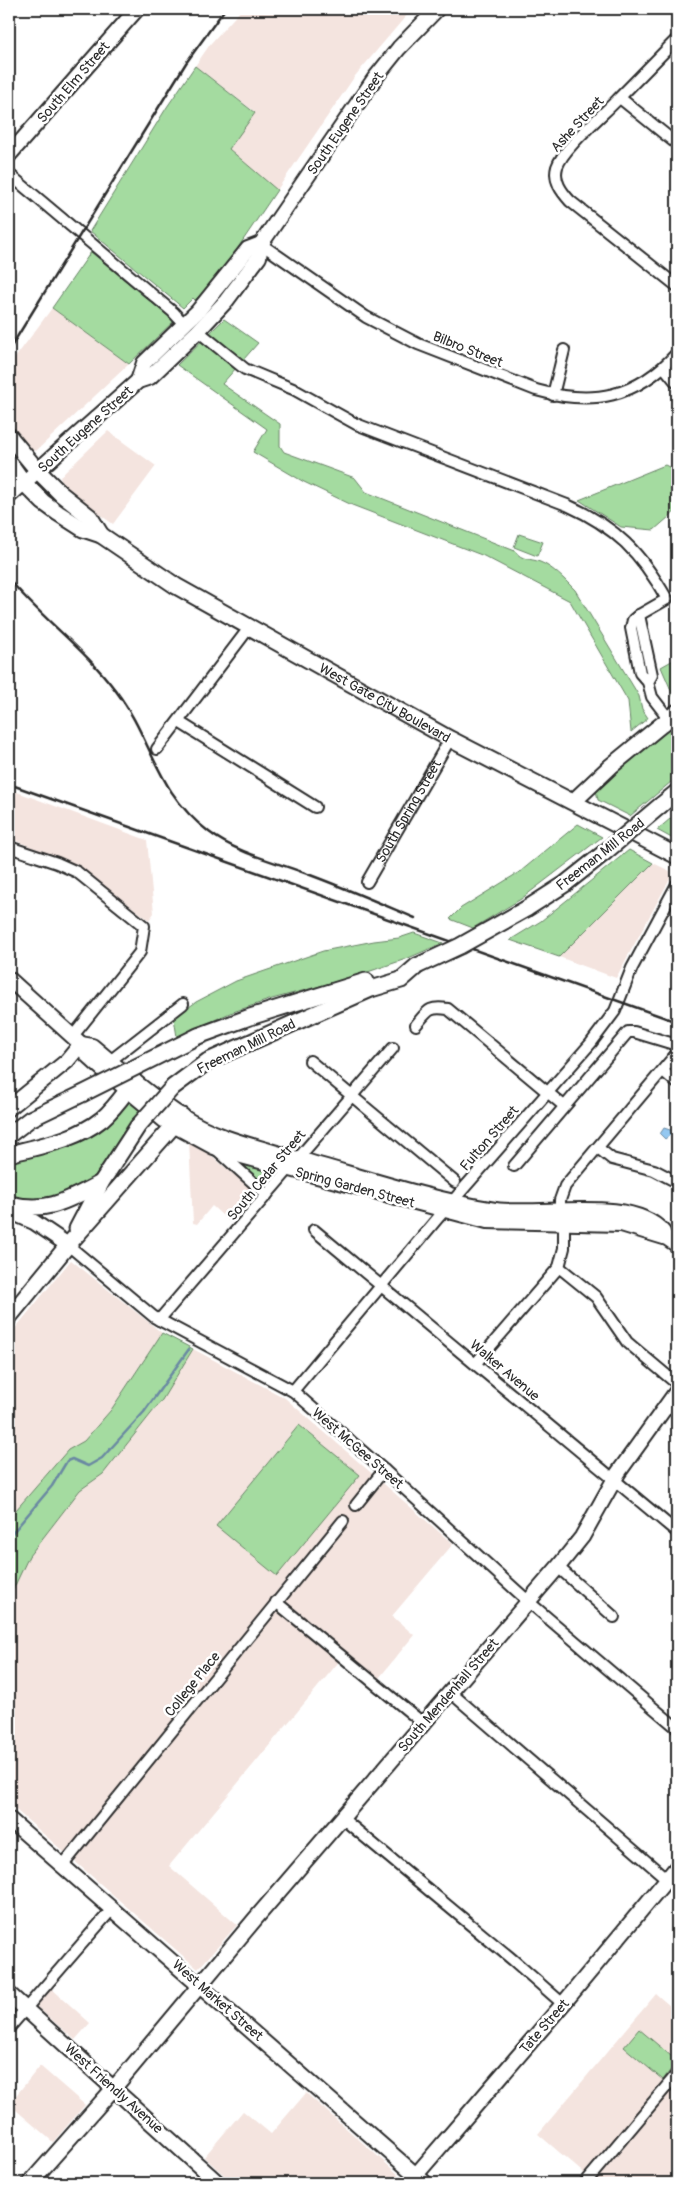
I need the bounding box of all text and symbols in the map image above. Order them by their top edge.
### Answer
street label: South Elm Street [33,38,113,126]
street label: South Eugene Street [304,68,388,178]
street label: Ashe Street [547,93,608,156]
street label: Bilbro Street [430,328,506,371]
street label: South Eugene Street [34,382,137,476]
street label: West Gate City Boulevard [316,660,454,747]
street label: South Spring Street [372,757,445,866]
street label: Freeman Mill Road [553,814,648,894]
street label: Freeman Mill Road [194,1015,298,1078]
street label: Fulton Street [456,1102,523,1174]
street label: South Cedar Street [224,1126,309,1224]
street label: Spring Garden Street [293,1163,417,1212]
street label: Walker Avenue [466,1336,543,1404]
street label: West McGee Street [309,1404,407,1493]
street label: South Mendenhall Street [394,1635,503,1756]
street label: College Place [161,1648,224,1720]
street label: West Market Street [169,1956,267,2045]
street label: Tate Street [516,1995,573,2057]
street label: West Friendly Avenue [61,2040,166,2137]

